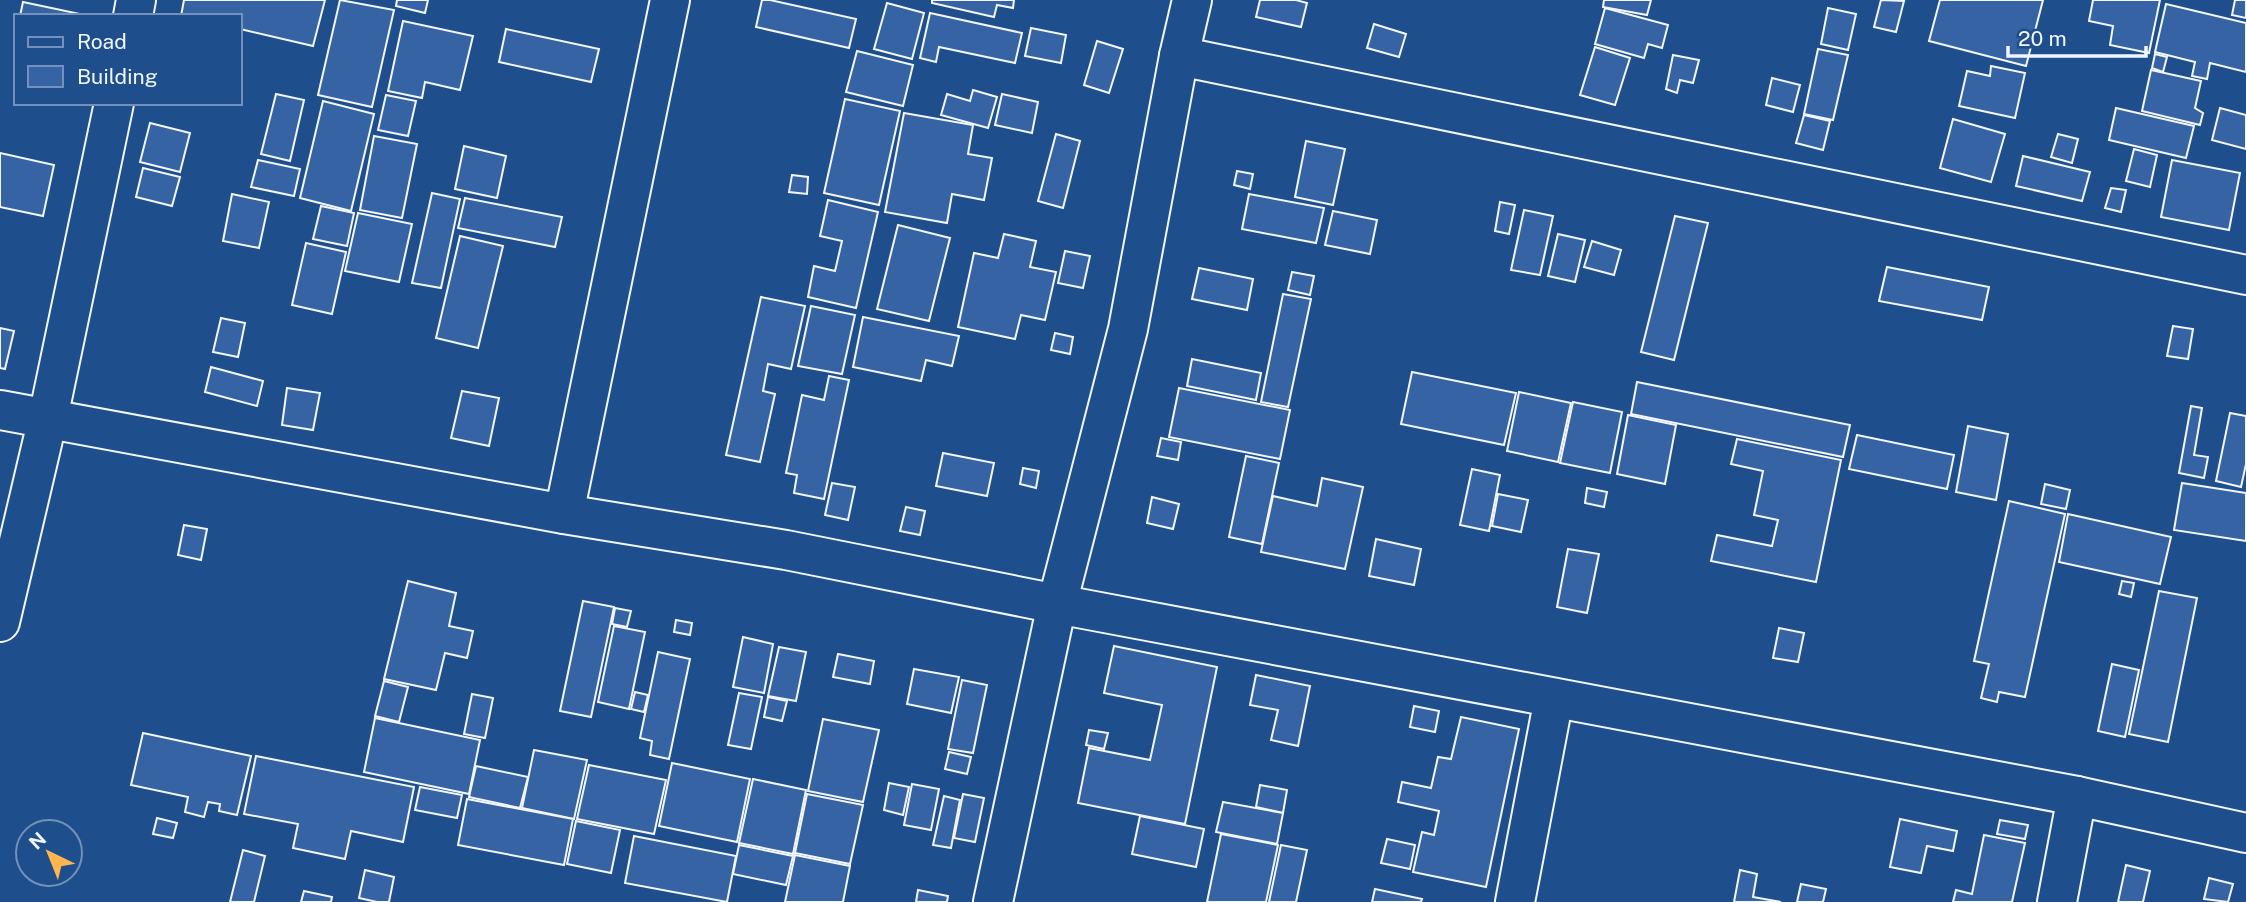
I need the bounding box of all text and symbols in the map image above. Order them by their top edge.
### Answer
legend [14,14,242,105]
scale bar [2008,14,2146,58]
text: 20 m [2018,26,2067,51]
text: Road [77,29,127,54]
text: Building [77,64,158,89]
north arrow [14,818,84,888]
text: N [24,827,50,854]

